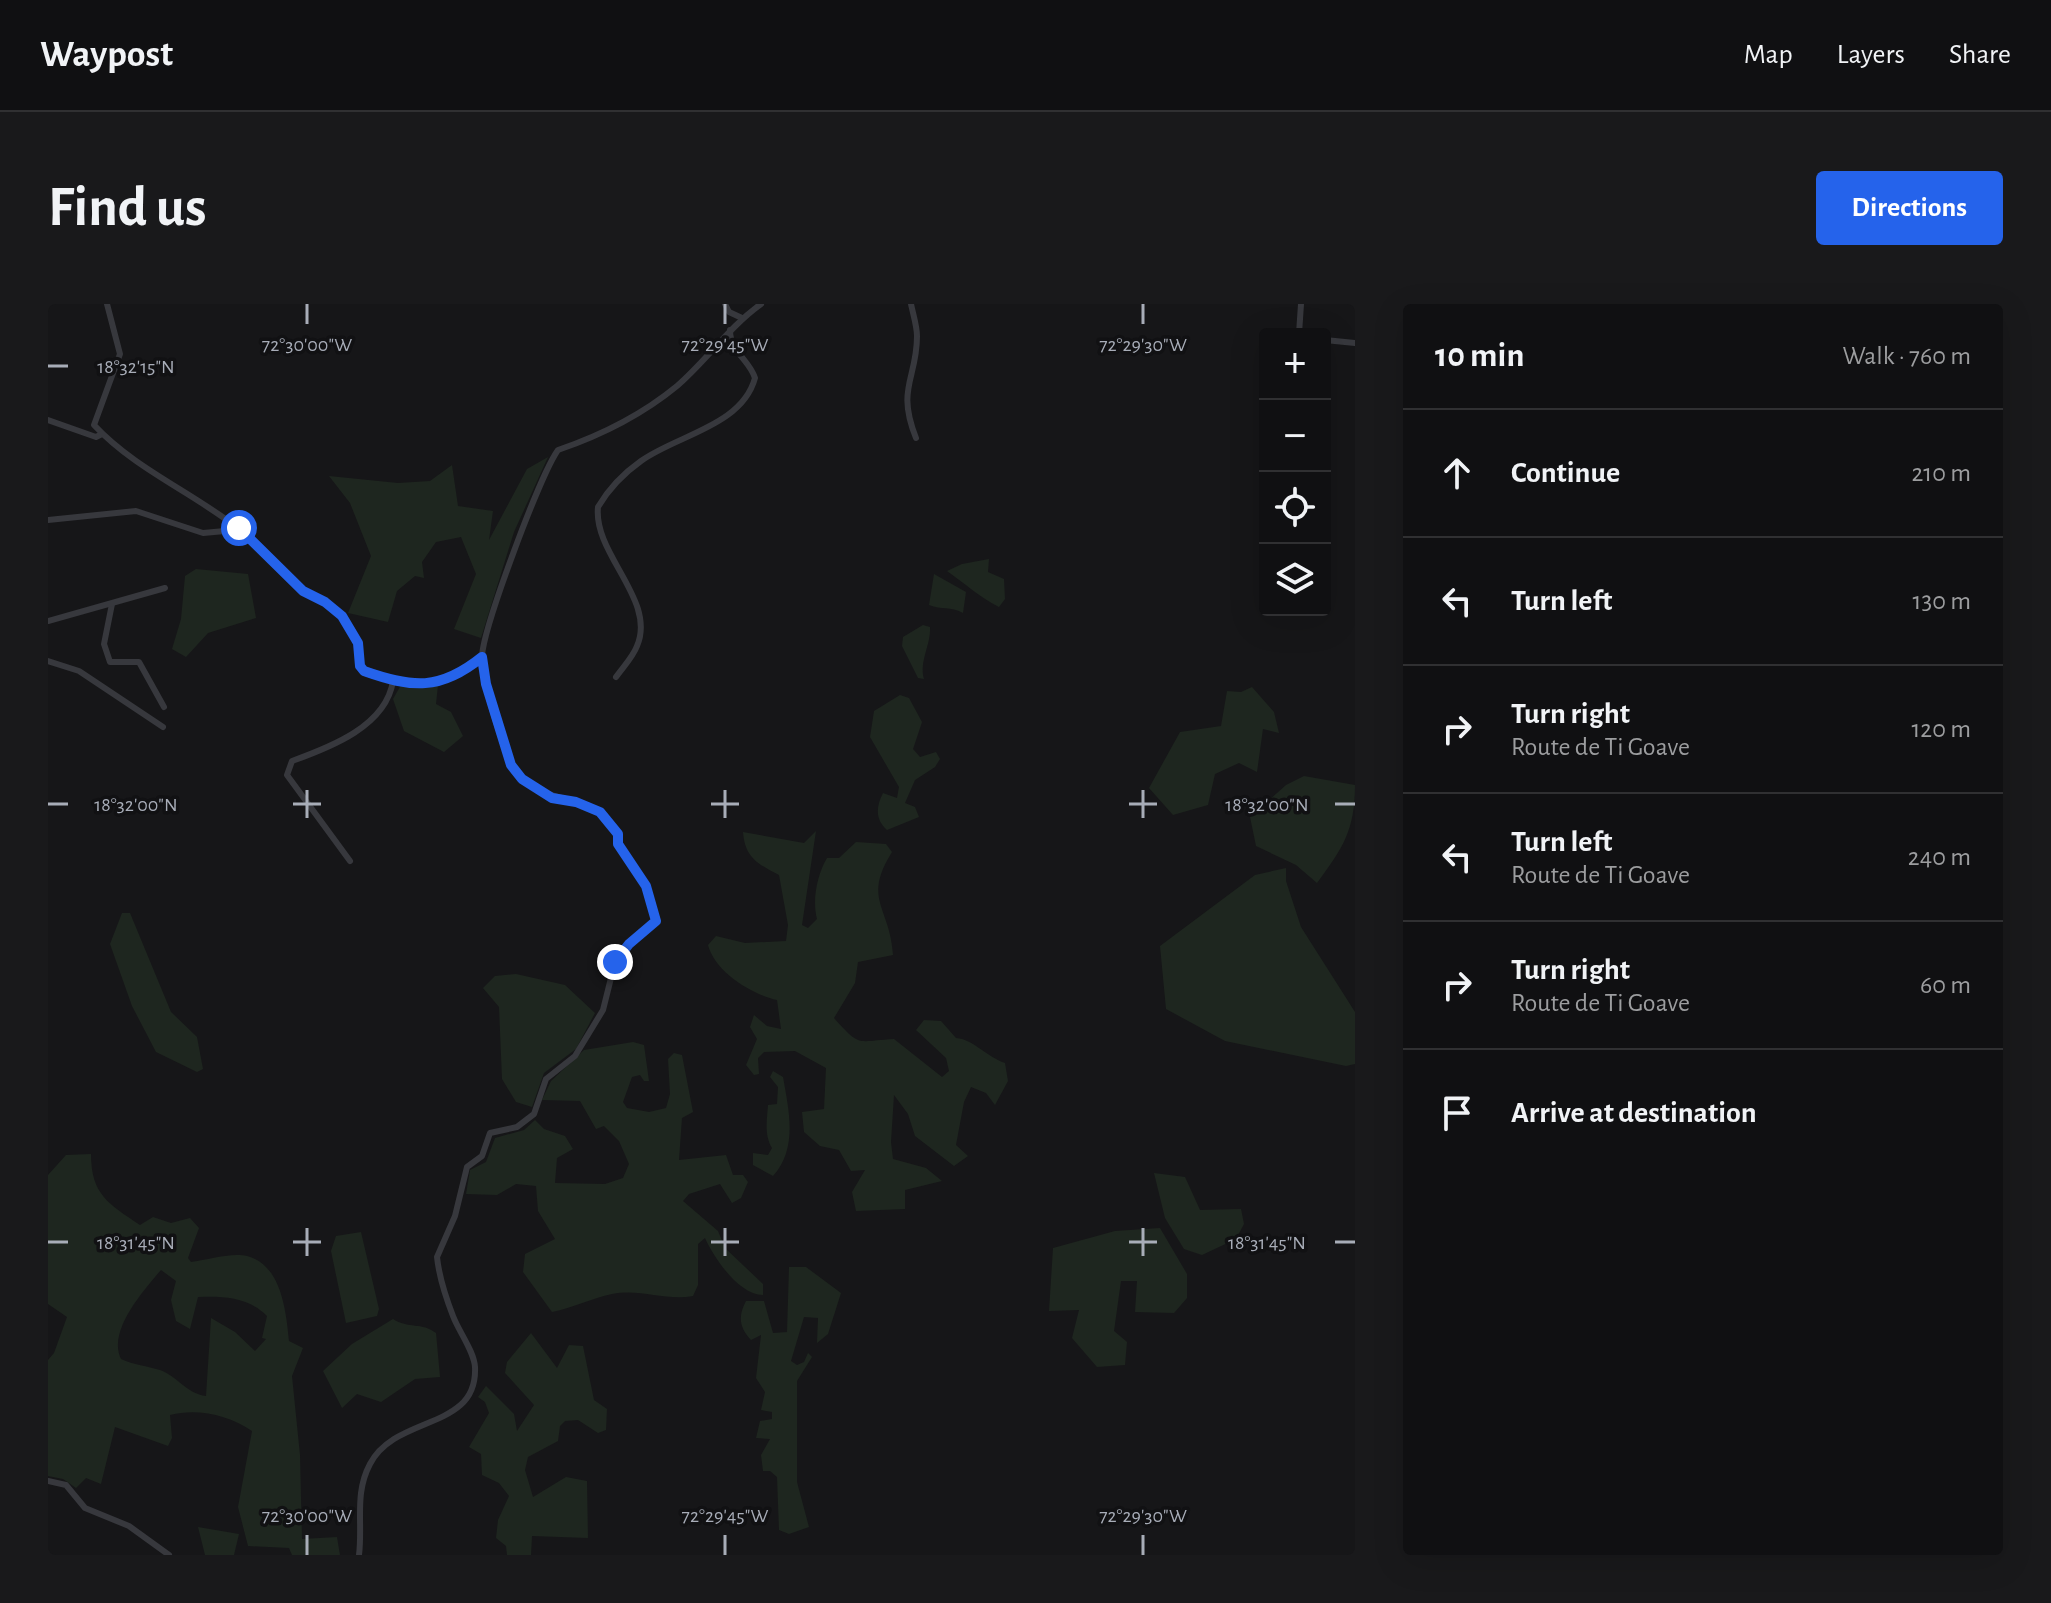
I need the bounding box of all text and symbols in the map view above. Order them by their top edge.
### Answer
text: Waypost [40,36,173,74]
text: Map [1744,41,1793,69]
text: Layers [1837,41,1905,69]
text: Share [1949,41,2011,69]
button: Directions [1816,171,2003,245]
text: Find us [48,180,206,236]
map controls [1259,328,1331,616]
button: + [1259,328,1331,400]
text: 72°30'00"W [262,335,352,355]
text: 72°29'45"W [682,335,769,355]
text: 72°29'30"W [1099,335,1187,355]
text: 10 min [1435,339,1524,373]
text: Walk · 760 m [1842,343,1971,369]
text: 18°32'15"N [97,357,175,377]
button: − [1259,400,1331,472]
icon: ahead [1435,451,1479,495]
text: Continue [1511,458,1620,488]
text: 210 m [1911,460,1971,486]
button: locate [1259,472,1331,544]
route start [221,510,257,546]
button: layers [1259,544,1331,616]
icon: left [1435,579,1479,623]
text: Turn left [1511,586,1612,616]
text: 130 m [1913,588,1971,614]
text: Turn right [1511,699,1630,729]
icon: right [1435,707,1479,751]
text: 120 m [1911,716,1971,742]
text: Route de Ti Goave [1511,734,1690,760]
text: 18°32'00"N [94,795,178,815]
text: 18°32'00"N [1225,795,1309,815]
text: Turn left [1511,827,1612,857]
icon: left [1435,835,1479,879]
text: 240 m [1908,844,1971,870]
text: Route de Ti Goave [1511,862,1690,888]
route end [597,944,633,980]
text: Turn right [1511,955,1630,985]
icon: right [1435,963,1479,1007]
text: 60 m [1920,972,1971,998]
text: Route de Ti Goave [1511,990,1690,1016]
icon: arrive [1435,1091,1479,1135]
text: Arrive at destination [1511,1098,1757,1128]
text: 18°31'45"N [97,1233,175,1253]
text: 18°31'45"N [1228,1233,1306,1253]
text: 72°30'00"W [262,1506,352,1526]
text: 72°29'45"W [682,1506,769,1526]
text: 72°29'30"W [1099,1506,1187,1526]

